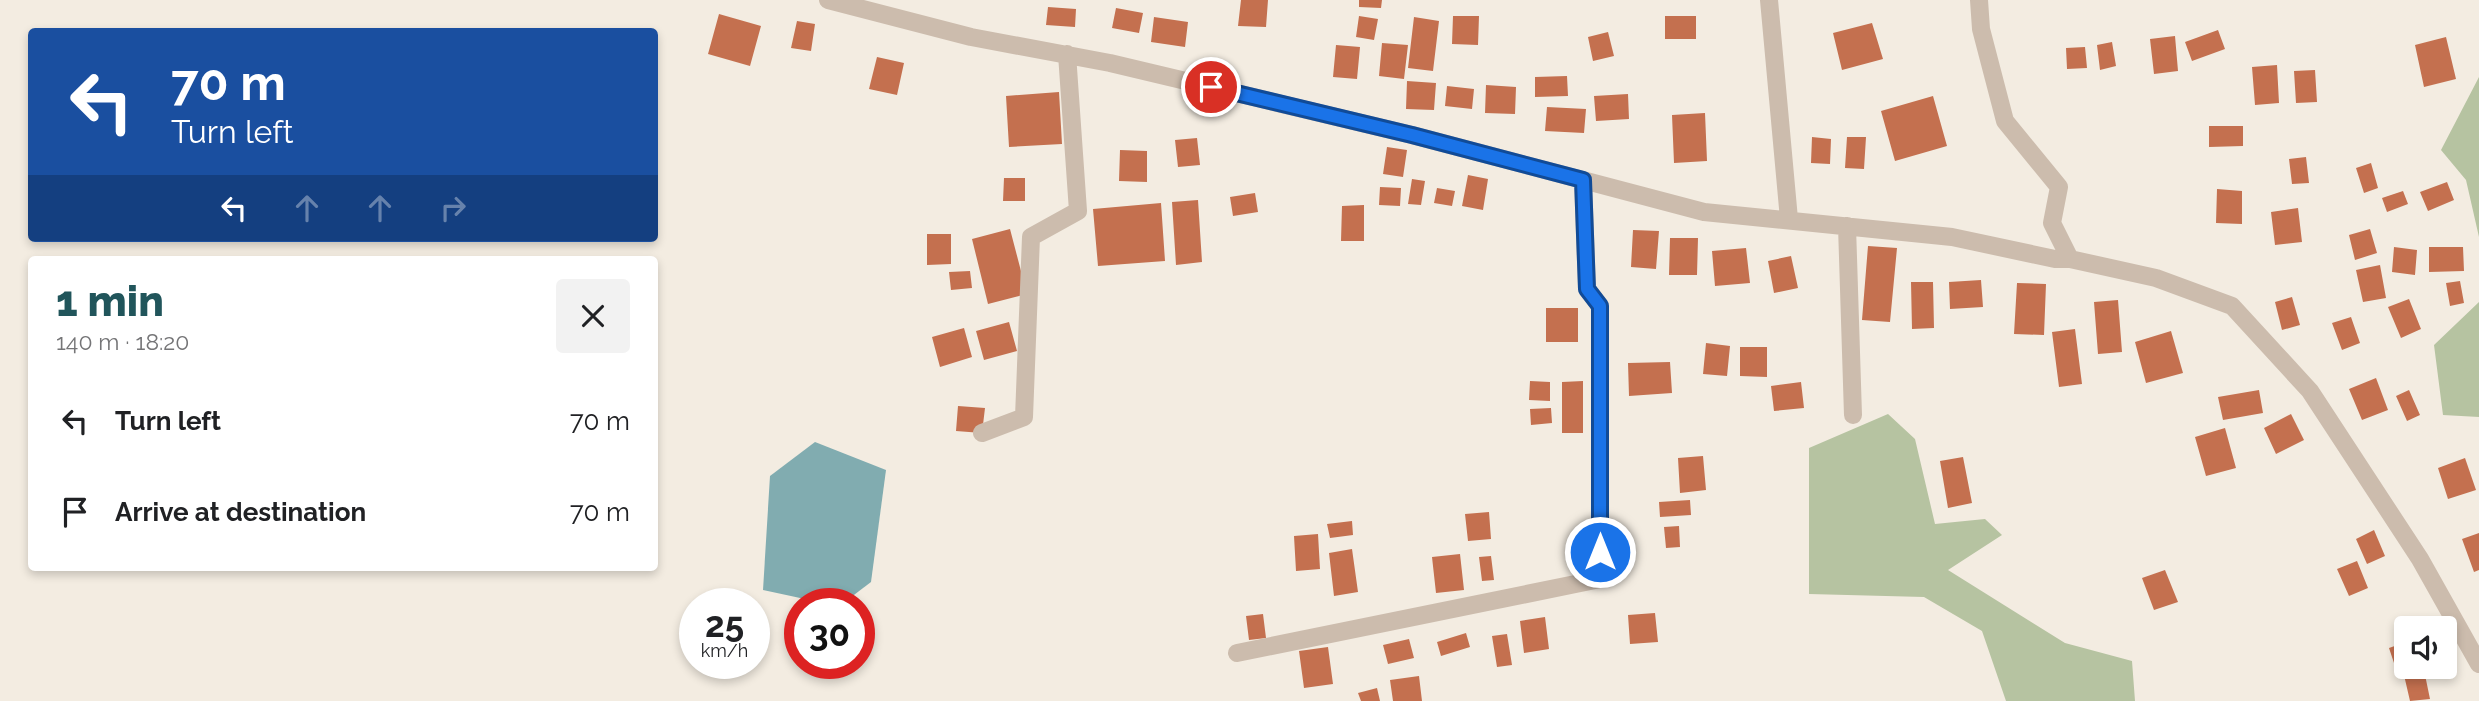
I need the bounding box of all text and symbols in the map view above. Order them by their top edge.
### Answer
text: 70 m [171,54,286,111]
icon: left [56,56,147,147]
pin [1181,57,1241,117]
icon: arrive [1192,68,1230,106]
text: Turn left [171,113,293,150]
icon: left [215,189,253,227]
icon: ahead [288,189,326,227]
icon: ahead [361,189,399,227]
icon: right [434,189,472,227]
text: 1 min [56,277,164,326]
button: close [556,279,630,353]
text: 140 m · 18:20 [56,328,189,355]
icon: left [56,402,94,440]
text: Turn left [115,406,221,436]
text: 70 m [570,406,630,436]
icon: arrive [56,493,94,531]
text: Arrive at destination [115,497,366,527]
text: 70 m [570,497,630,527]
position arrow [1563,515,1637,589]
speed limit sign: 30 [784,588,875,679]
text: 25 [705,604,744,645]
map controls [2394,616,2457,679]
button: sound [2394,616,2457,679]
text: km/h [701,640,748,661]

